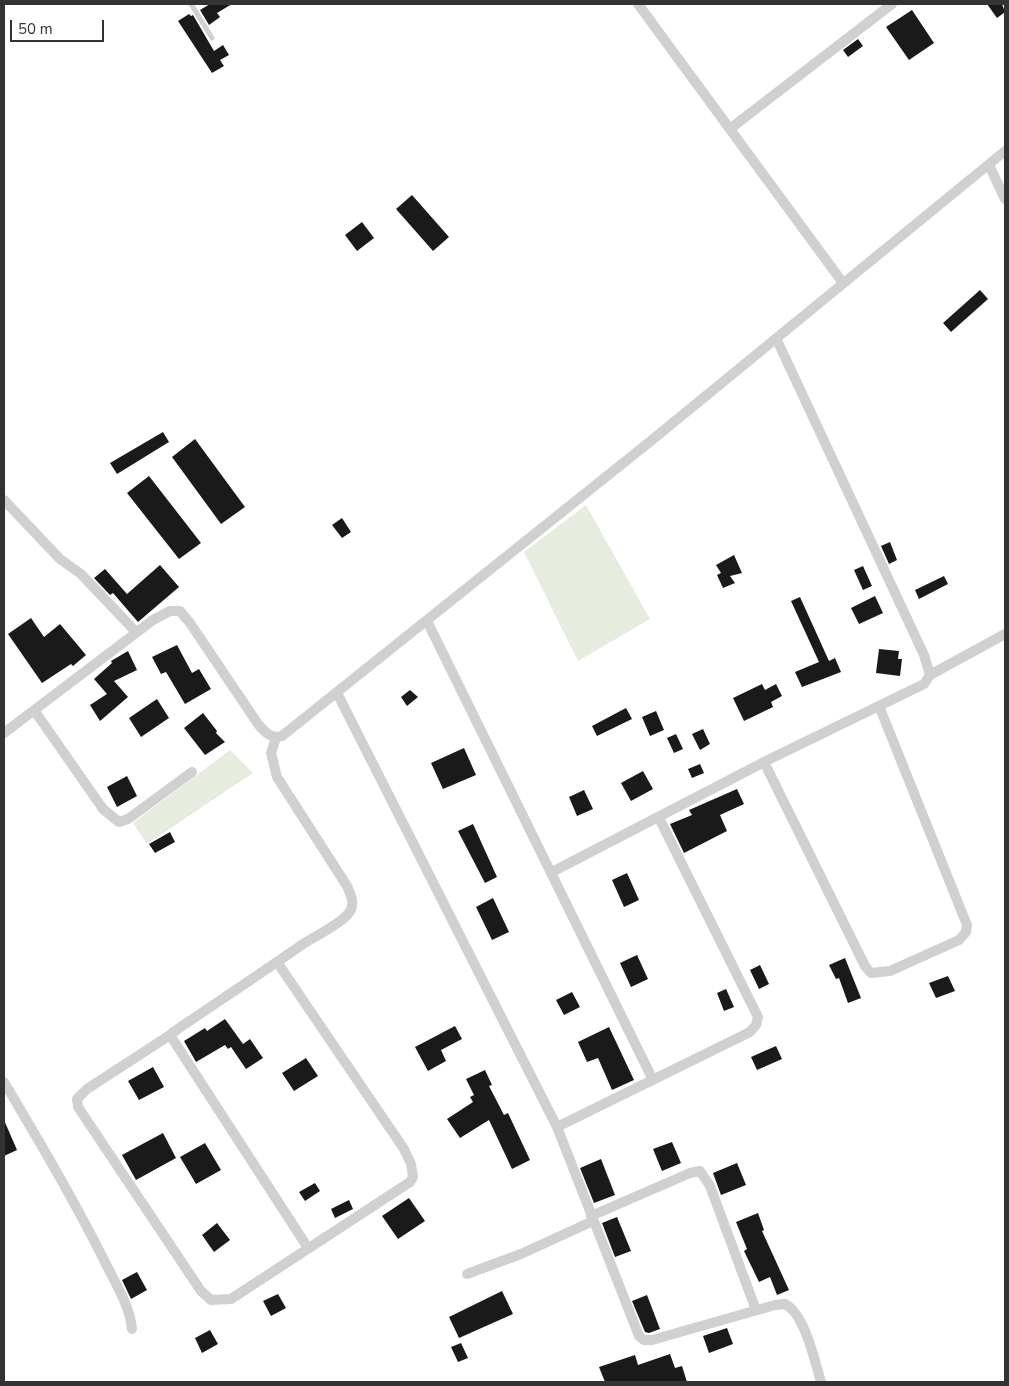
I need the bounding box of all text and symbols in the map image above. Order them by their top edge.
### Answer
scale bar [12,10,106,42]
text: 50 m [18,19,53,39]

